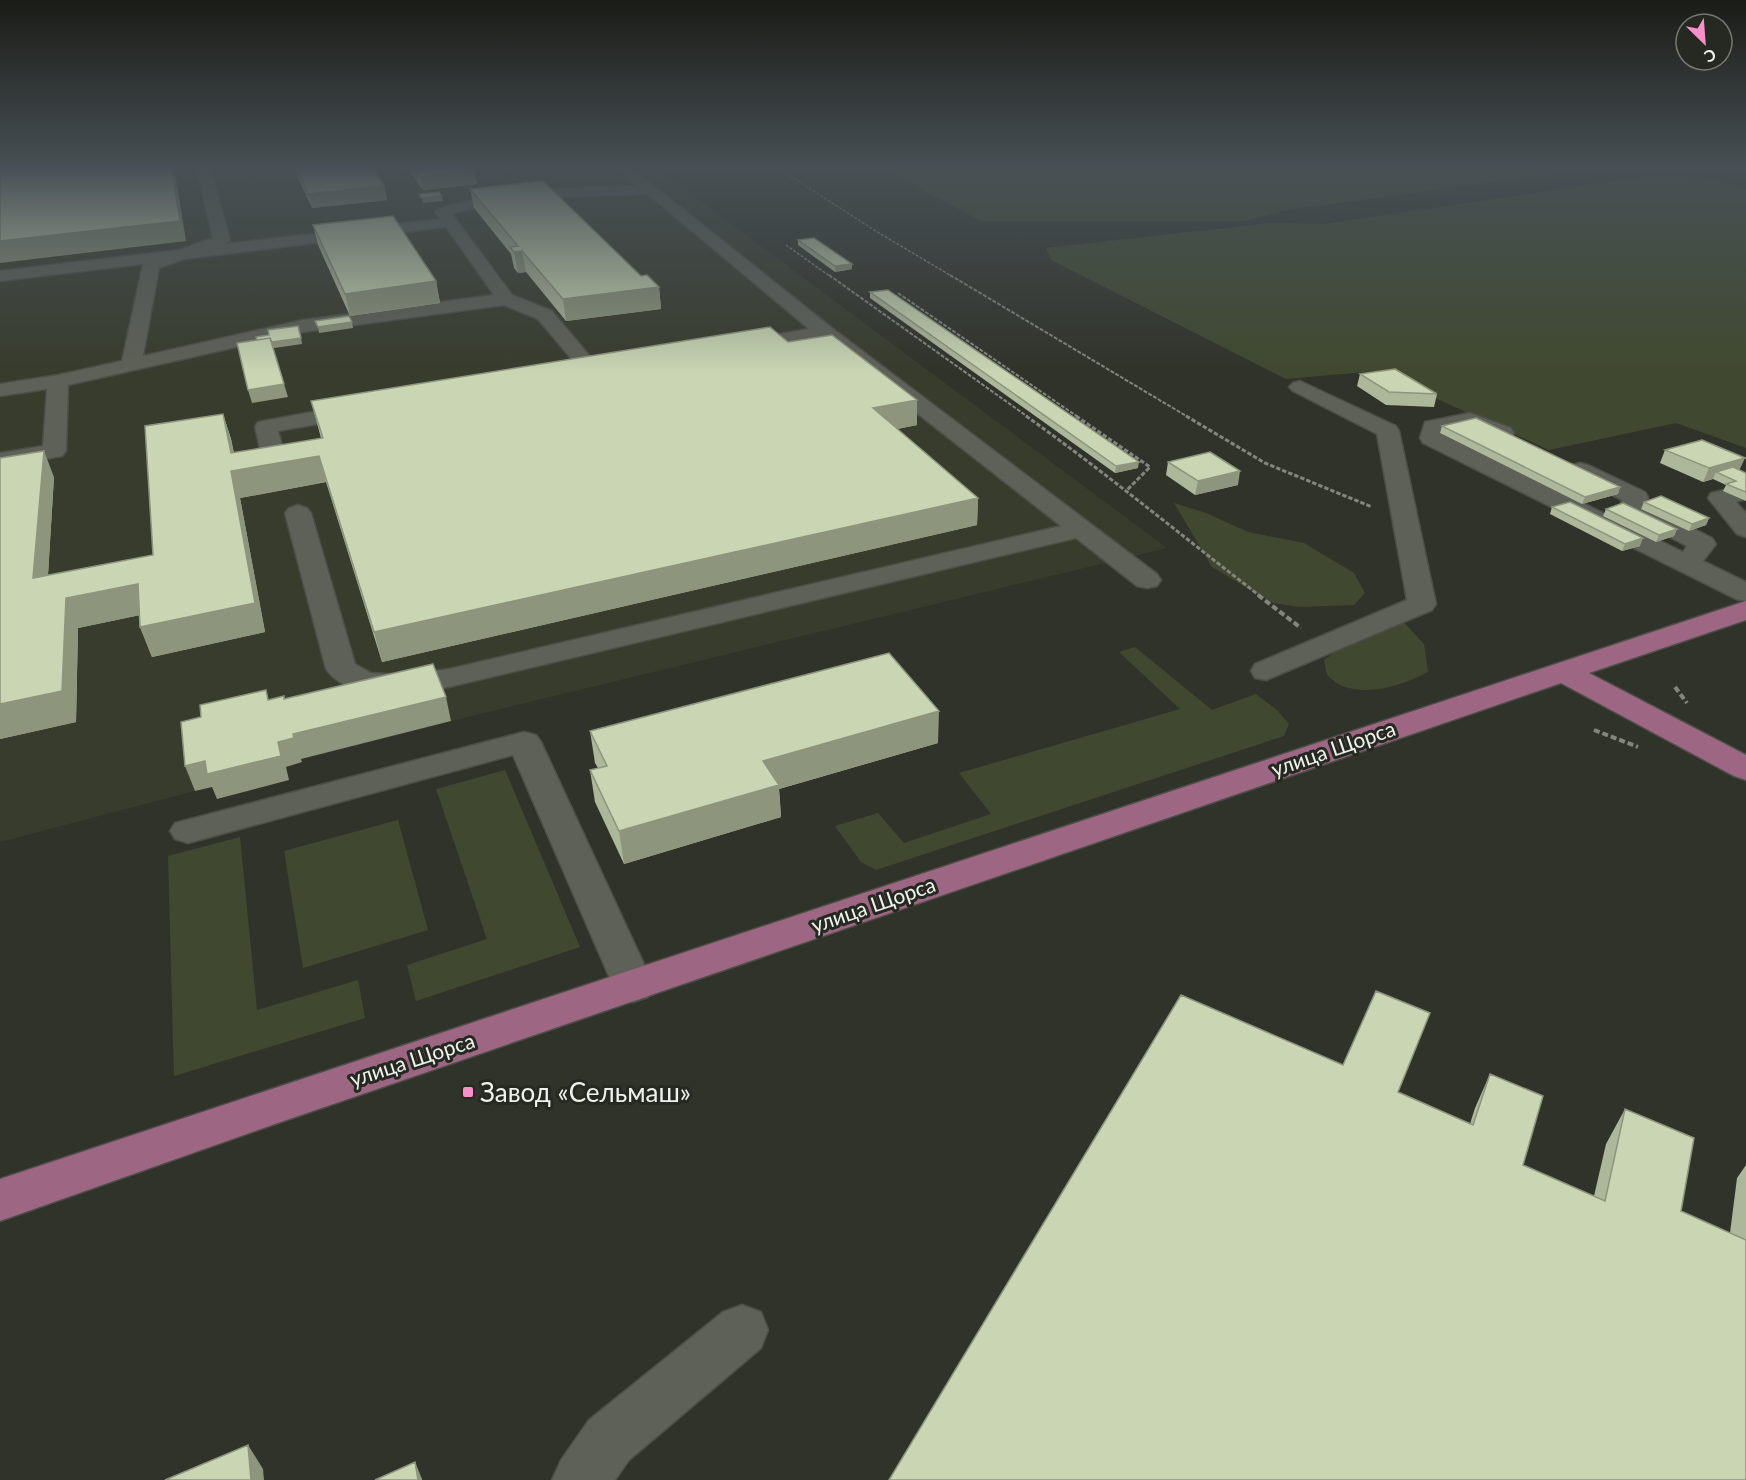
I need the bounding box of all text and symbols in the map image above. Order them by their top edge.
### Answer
north arrow [1674,12,1734,72]
text: С [1701,45,1719,67]
street label: улица Щорса [1268,715,1398,781]
street label: улица Щорса [808,871,938,937]
street label: улица Щорса [346,1027,478,1091]
place label: Завод «Сельмаш» [480,1076,691,1108]
marker: Завод «Сельмаш» [461,1085,475,1099]

